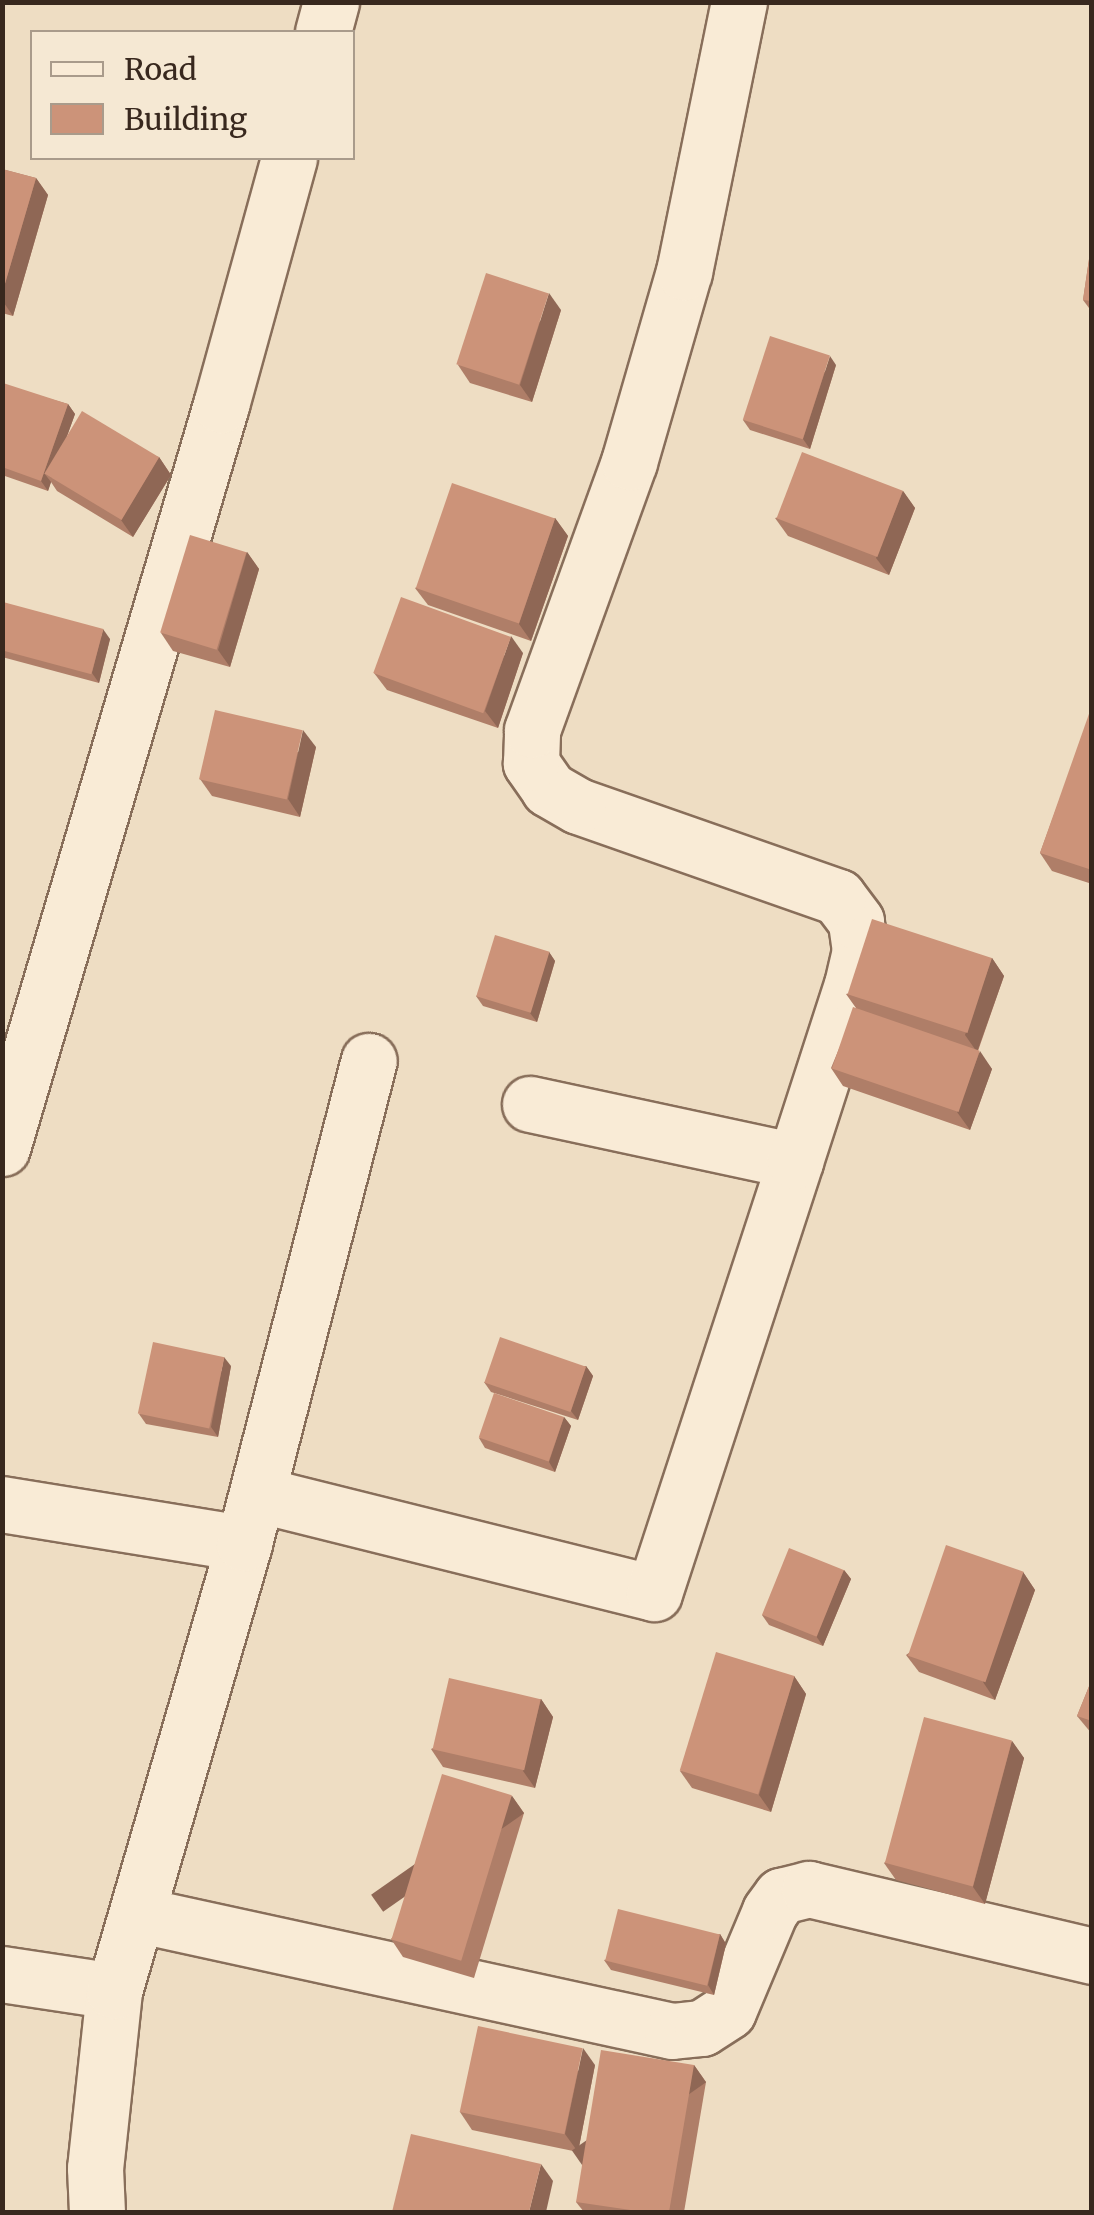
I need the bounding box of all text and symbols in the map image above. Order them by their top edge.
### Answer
legend [30,30,355,160]
text: Road [124,50,197,88]
text: Building [124,100,247,138]

